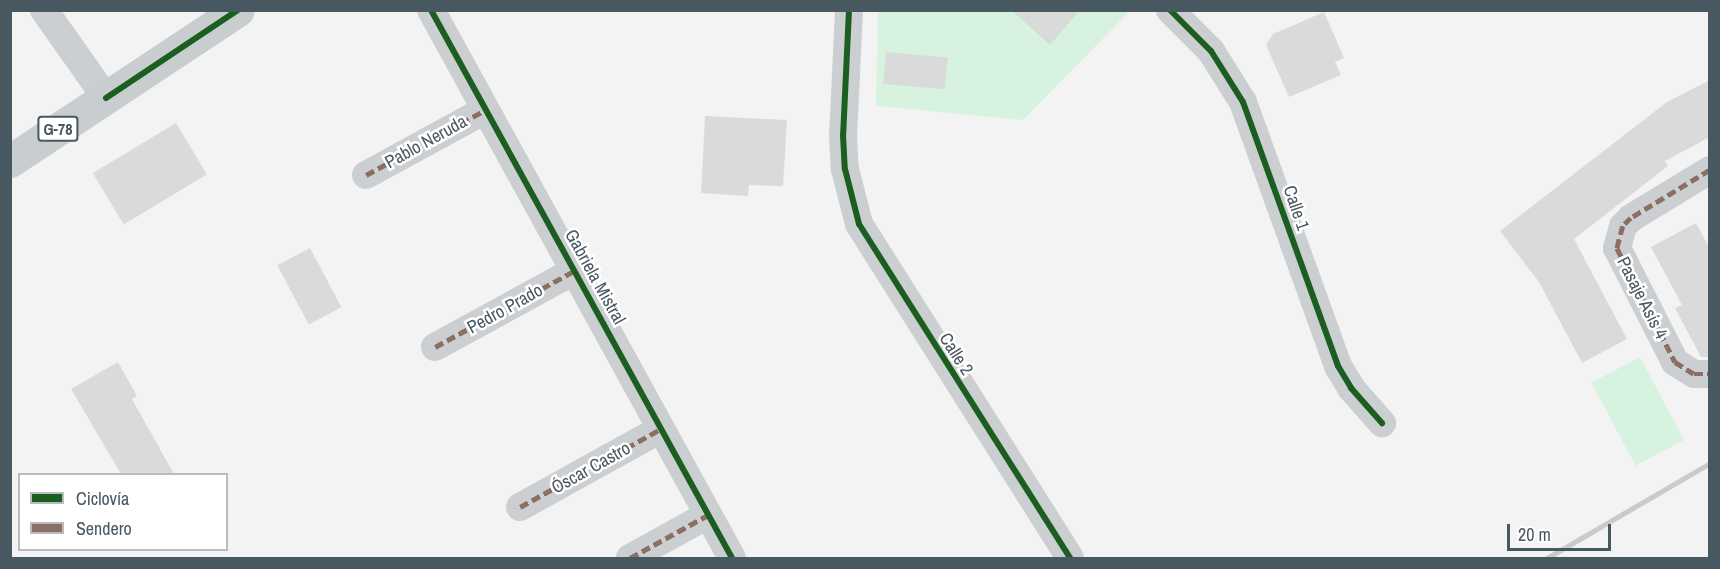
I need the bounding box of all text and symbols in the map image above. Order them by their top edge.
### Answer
street label: Pablo Neruda [381,111,471,173]
road number: G-78 [37,116,79,142]
street label: Calle 1 [1278,183,1314,233]
street label: Gabriela Mistral [560,226,630,328]
street label: Pasaje Asís 4 [1612,253,1672,343]
street label: Pedro Prado [464,279,546,339]
street label: Calle 2 [934,329,978,379]
street label: Óscar Castro [548,437,634,499]
legend [18,473,228,551]
text: Ciclovía [76,486,129,511]
scale bar [1510,512,1614,550]
text: Sendero [76,516,132,541]
text: 20 m [1518,522,1551,547]

